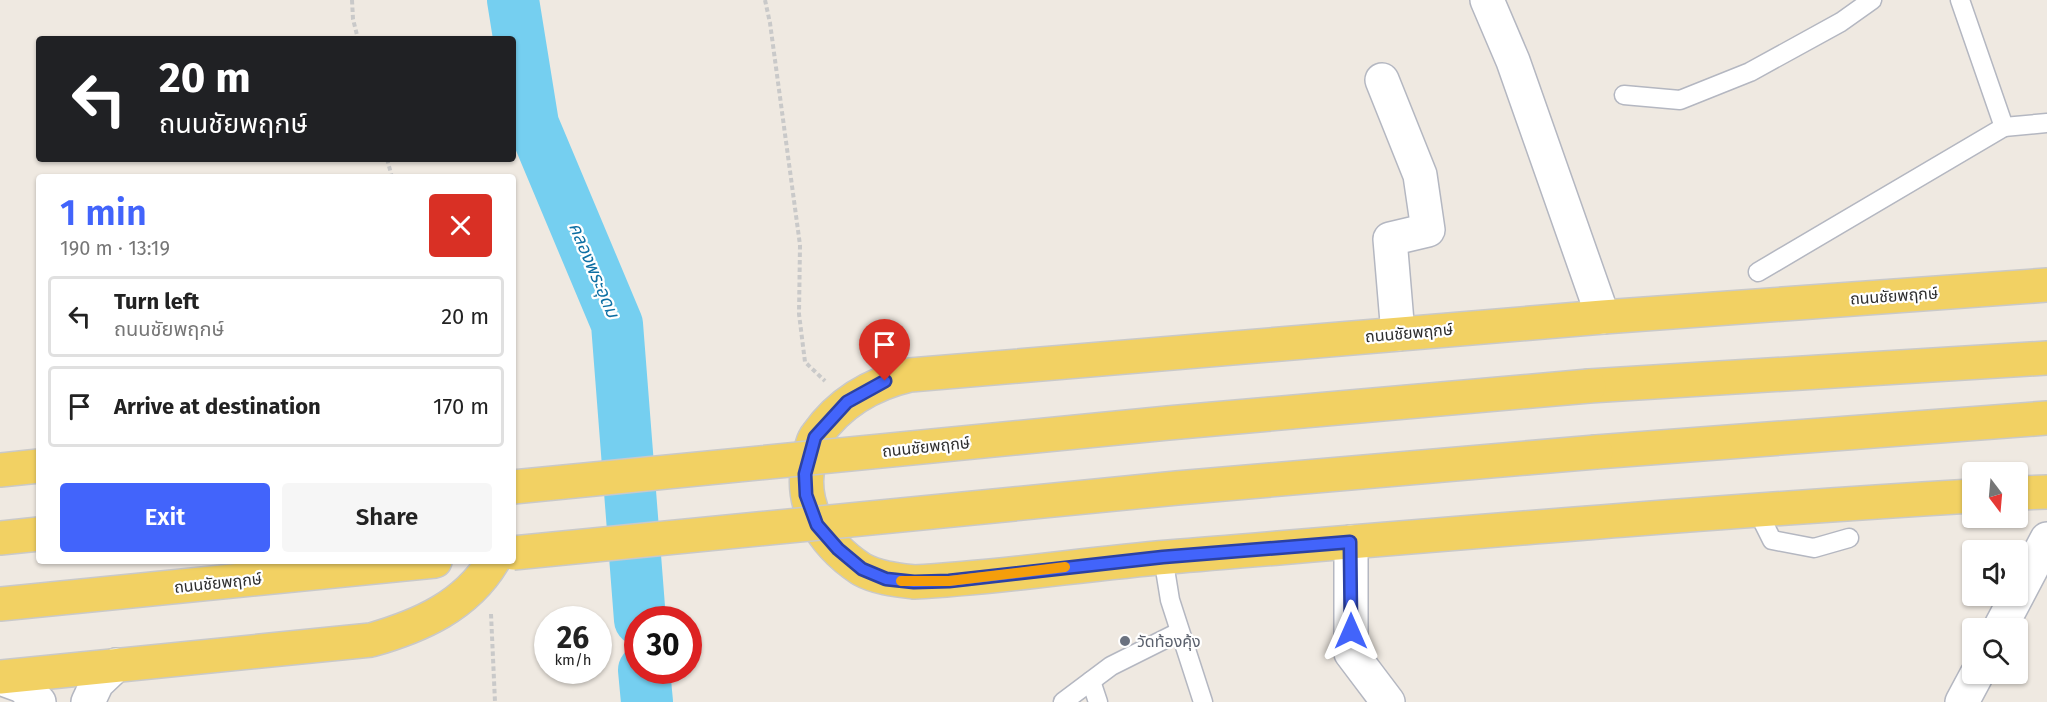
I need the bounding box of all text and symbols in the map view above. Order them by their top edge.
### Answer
text: 20 m [159,53,251,103]
icon: left [60,60,138,138]
text: ถนนชัยพฤกษ์ [159,108,308,140]
text: 1 min [60,191,147,235]
button: close [429,194,492,257]
water label: คลองพระอุดม [564,219,625,323]
text: 190 m · 13:19 [60,236,170,260]
street label: ถนนชัยพฤกษ์ [1849,283,1939,309]
text: Turn left [114,288,199,315]
icon: left [63,300,96,333]
text: 20 m [441,303,489,330]
text: ถนนชัยพฤกษ์ [114,317,224,341]
pin [859,319,910,381]
street label: ถนนชัยพฤกษ์ [1364,320,1454,346]
icon: arrive [868,328,901,361]
icon: arrive [63,390,96,423]
text: Arrive at destination [114,393,321,420]
text: 170 m [433,393,489,420]
street label: ถนนชัยพฤกษ์ [881,433,971,461]
north arrow [1962,462,2028,528]
map controls [1962,462,2028,684]
button: Exit [60,483,270,552]
button: Share [282,483,492,552]
button: sound [1962,540,2028,606]
street label: ถนนชัยพฤกษ์ [173,569,263,597]
position arrow [1319,599,1383,663]
speed limit sign: 30 [624,606,702,684]
button: search [1962,618,2028,684]
text: 26 [557,620,589,656]
place label: วัดท้องคุ้ง [1137,632,1201,651]
marker: วัดท้องคุ้ง [1118,634,1132,648]
text: km/h [554,651,592,669]

